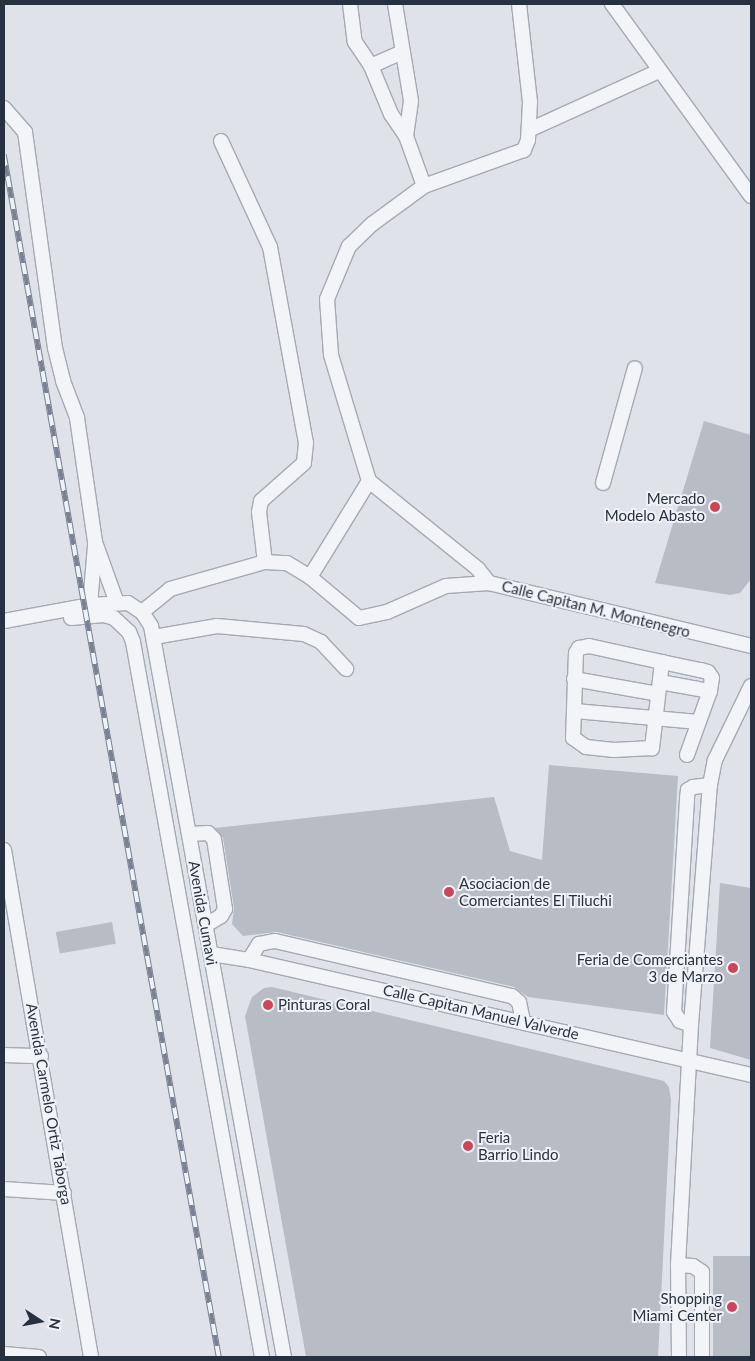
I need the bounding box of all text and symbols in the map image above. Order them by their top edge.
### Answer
place label: Mercado Modelo Abasto [604,489,705,524]
marker: Mercado Modelo Abasto [709,501,721,513]
street label: Calle Capitan M. Montenegro [500,577,692,641]
street label: Avenida Cumavi [185,859,221,967]
place label: Asociacion de Comerciantes El Tiluchi [459,874,612,909]
marker: Asociacion de Comerciantes El Tiluchi [443,886,455,898]
place label: Feria de Comerciantes 3 de Marzo [577,950,723,985]
marker: Feria de Comerciantes 3 de Marzo [727,962,739,974]
street label: Calle Capitan Manuel Valverde [381,981,581,1043]
place label: Pinturas Coral [278,996,370,1014]
marker: Pinturas Coral [262,999,274,1011]
street label: Avenida Carmelo Ortiz Taborga [22,1002,76,1206]
place label: Feria Barrio Lindo [478,1128,558,1163]
marker: Feria Barrio Lindo [462,1140,474,1152]
place label: Shopping Miami Center [633,1289,722,1324]
north arrow [15,1296,65,1346]
marker: Shopping Miami Center [726,1301,738,1313]
text: N [46,1317,65,1331]

